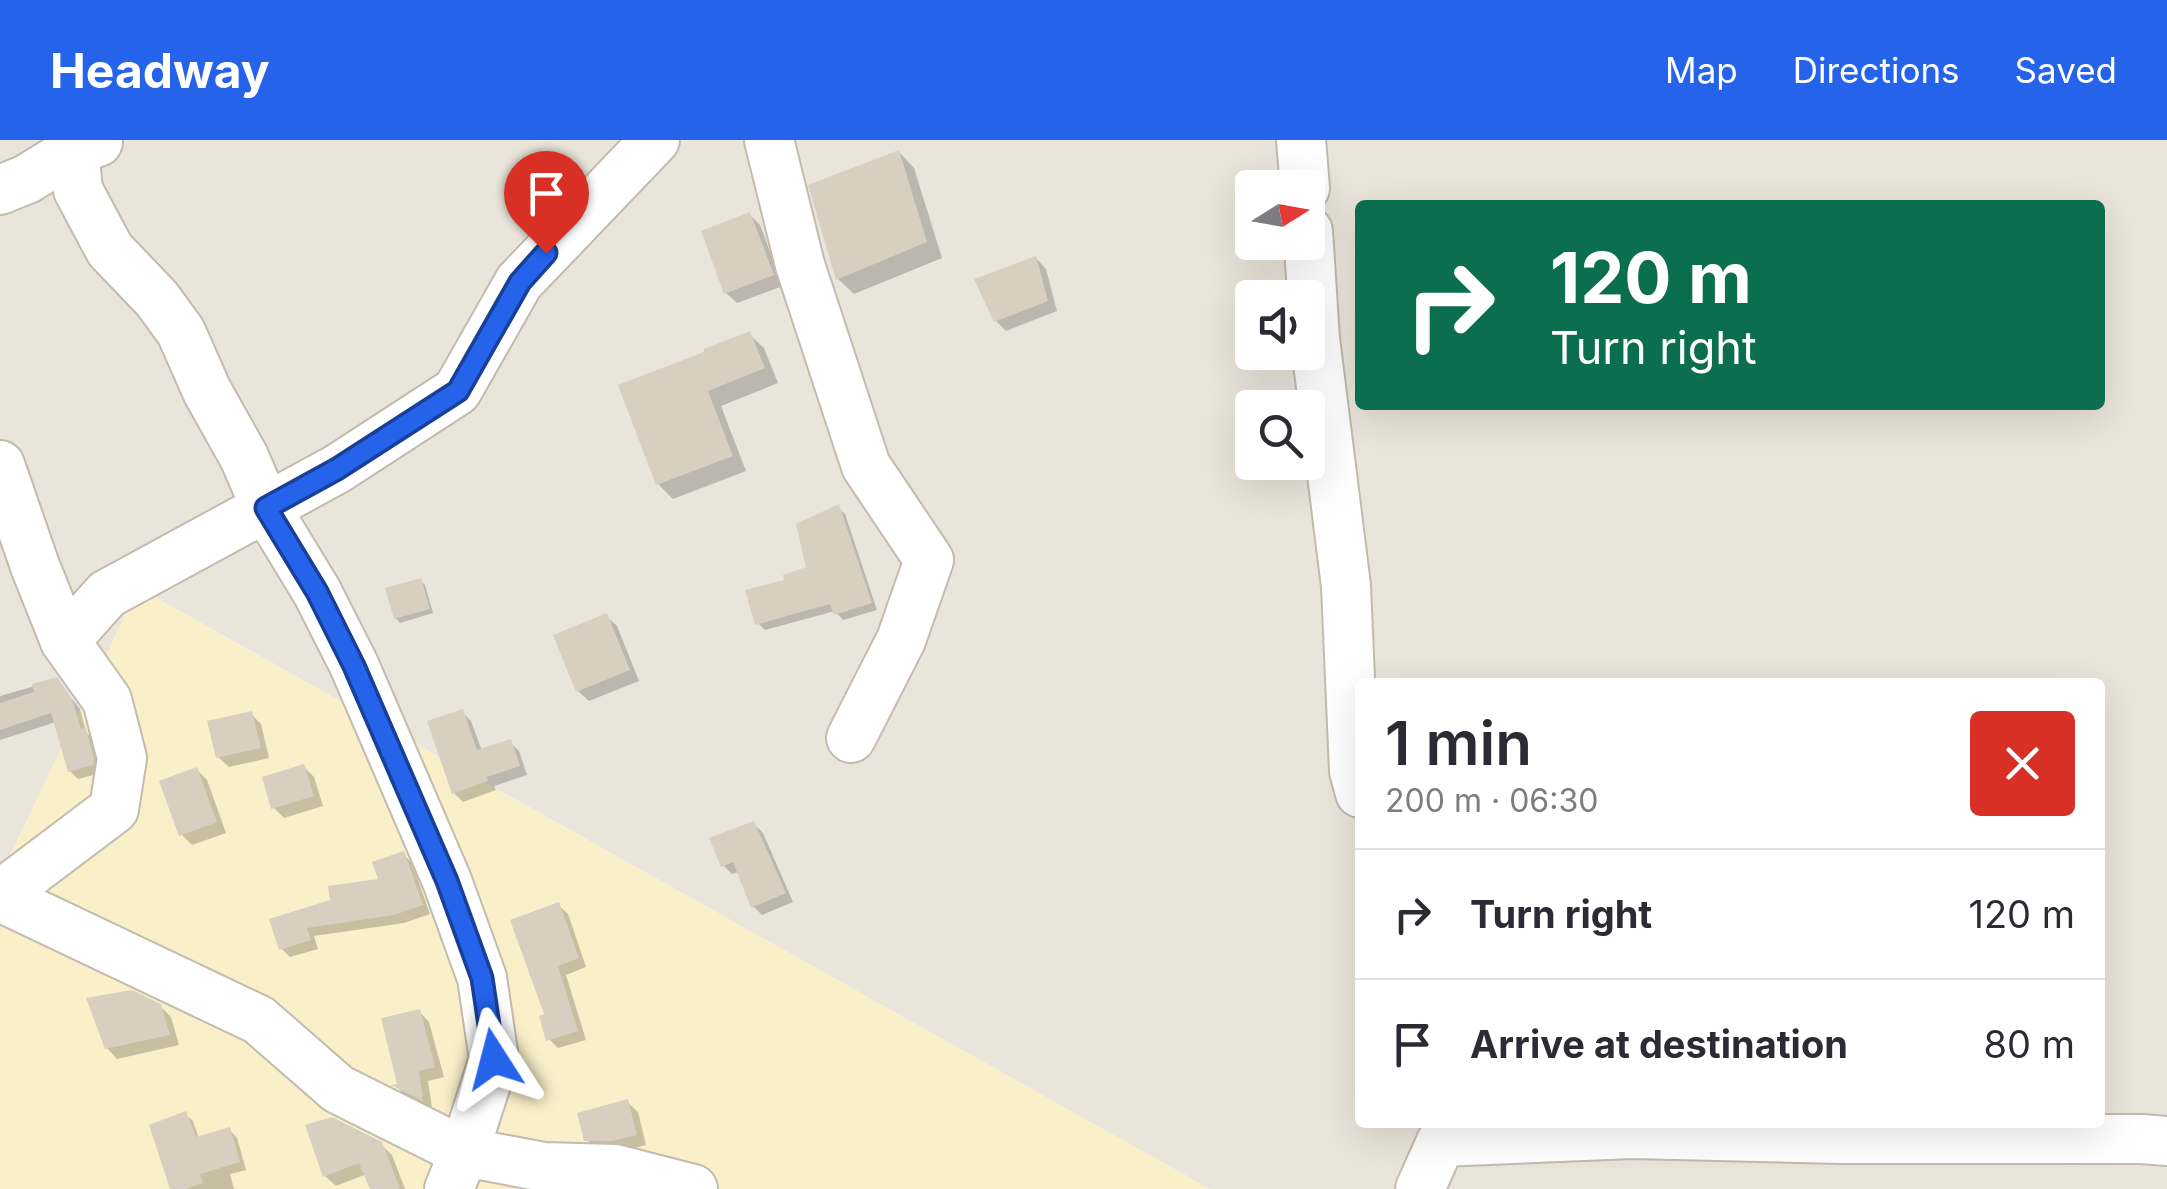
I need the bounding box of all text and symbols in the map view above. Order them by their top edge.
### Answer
text: Headway [50,41,270,100]
text: Map [1665,49,1738,91]
text: Directions [1793,49,1960,91]
text: Saved [2015,49,2117,91]
pin [504,151,589,254]
icon: arrive [519,166,574,221]
north arrow [1235,170,1325,260]
map controls [1235,170,1325,480]
text: 120 m [1550,235,1752,320]
icon: right [1385,240,1515,370]
button: sound [1235,280,1325,370]
text: Turn right [1550,320,1757,375]
button: search [1235,390,1325,480]
text: 1 min [1385,707,1532,779]
button: close [1970,711,2075,816]
text: 200 m · 06:30 [1385,781,1598,820]
icon: right [1385,887,1440,942]
text: Turn right [1470,891,1652,937]
text: 120 m [1968,891,2075,937]
position arrow [442,1007,546,1111]
icon: arrive [1385,1017,1440,1072]
text: Arrive at destination [1470,1021,1848,1067]
text: 80 m [1984,1021,2075,1067]

